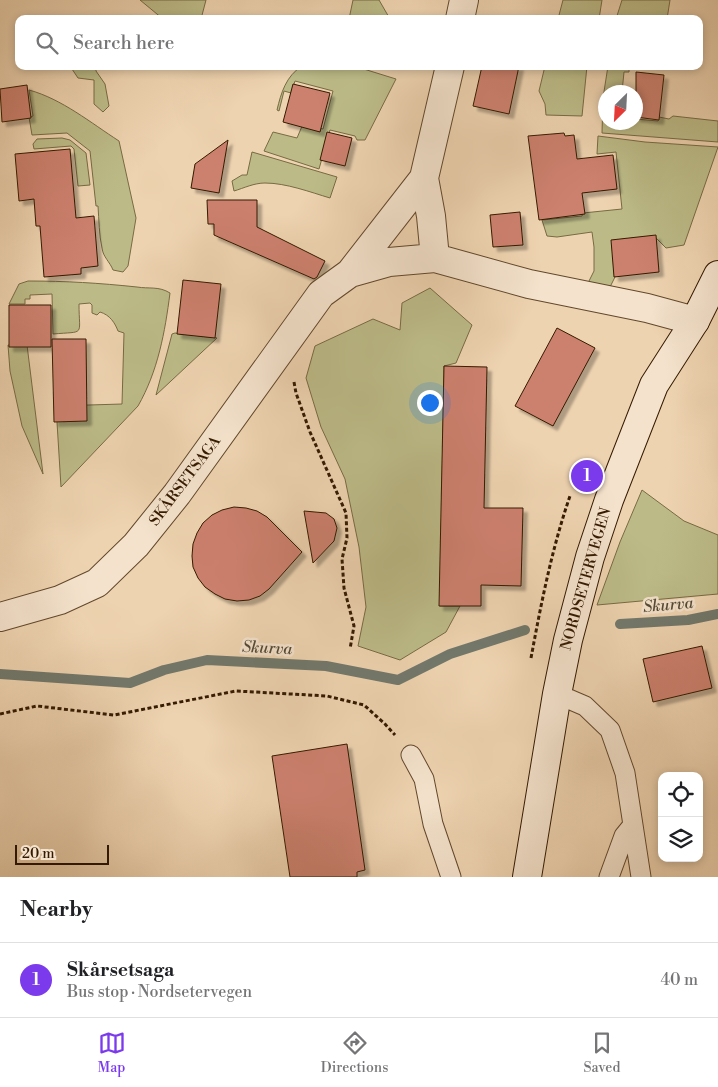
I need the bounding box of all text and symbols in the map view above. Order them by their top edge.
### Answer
search box [15,15,703,70]
icon: search [33,29,61,57]
text: Search here [73,31,174,55]
north arrow [598,85,643,130]
your location [417,390,443,416]
street label: SKÅRSETSAGA [144,431,225,530]
pin: 1 [571,457,603,495]
street label: NORDSETERVEGEN [557,505,615,653]
water label: Skurva [642,593,694,617]
water label: Skurva [241,637,293,659]
map controls [658,772,703,862]
button: locate [658,772,703,817]
button: layers [658,817,703,862]
scale bar [15,842,109,865]
text: 20 m [22,845,54,863]
text: Nearby [20,897,93,923]
text: Skårsetsaga [67,958,174,982]
text: 1 [32,970,40,990]
text: 40 m [661,970,698,990]
text: Bus stop · Nordsetervegen [67,982,252,1002]
tab: Map [98,1029,126,1077]
tab: Directions [321,1029,388,1077]
tab: Saved [584,1029,620,1077]

